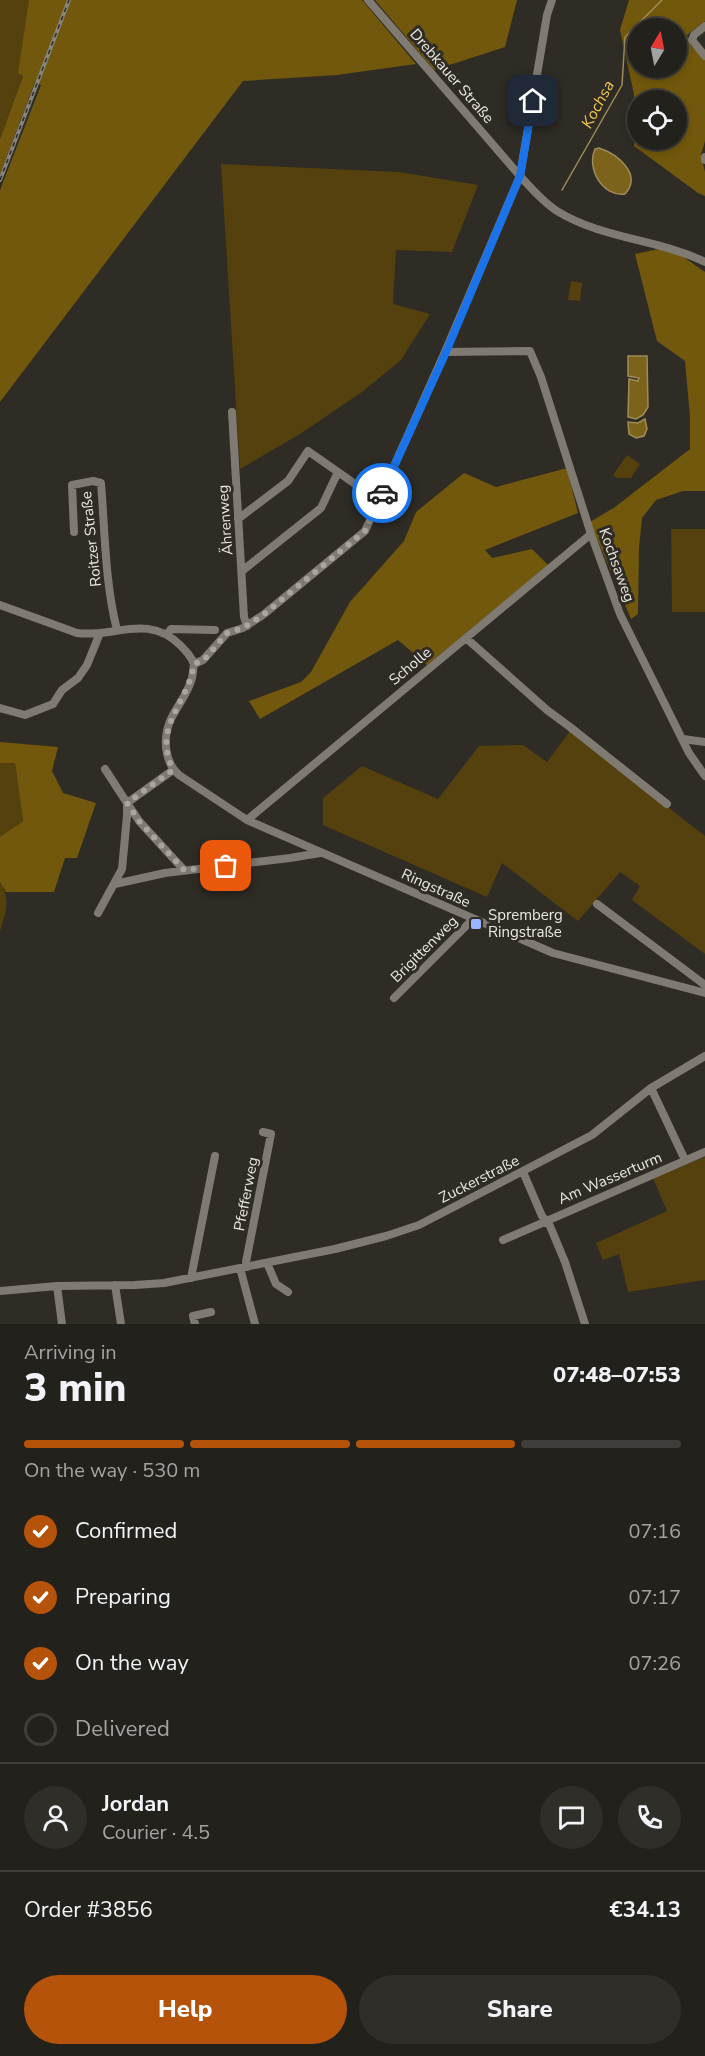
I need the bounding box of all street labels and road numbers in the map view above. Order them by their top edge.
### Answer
street label: Drebkauer Straße [405,25,499,127]
street label: Ährenweg [213,484,237,556]
street label: Roitzer Straße [76,490,106,588]
street label: Kochsaweg [594,525,640,605]
street label: Scholle [384,642,436,690]
street label: Ringstraße [398,864,474,912]
street label: Brigittenweg [386,911,462,987]
street label: Am Wasserturm [555,1147,665,1209]
street label: Zuckerstraße [435,1150,523,1208]
street label: Pfefferweg [229,1155,263,1233]

